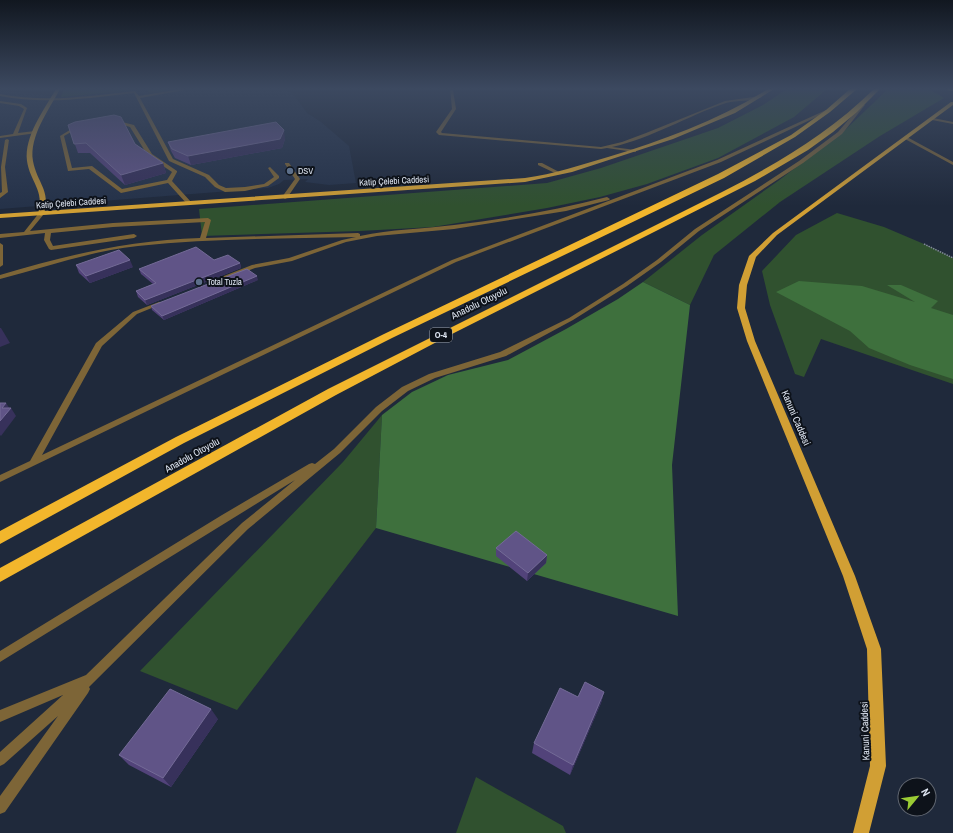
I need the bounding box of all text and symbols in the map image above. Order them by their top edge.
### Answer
place label: DSV [298,165,313,177]
marker: DSV [285,166,295,176]
street label: Katip Çelebi Caddesi [359,173,429,189]
street label: Katip Çelebi Caddesi [36,195,106,211]
place label: Total Tuzla [207,276,242,288]
marker: Total Tuzla [194,277,204,287]
street label: Anadolu Otoyolu [448,284,509,323]
road number: O-4 [430,328,452,342]
street label: Kanuni Caddesi [779,388,813,448]
street label: Anadolu Otoyolu [161,435,222,476]
street label: Kanuni Caddesi [857,701,873,761]
north arrow [897,777,937,817]
text: N [918,786,933,798]

